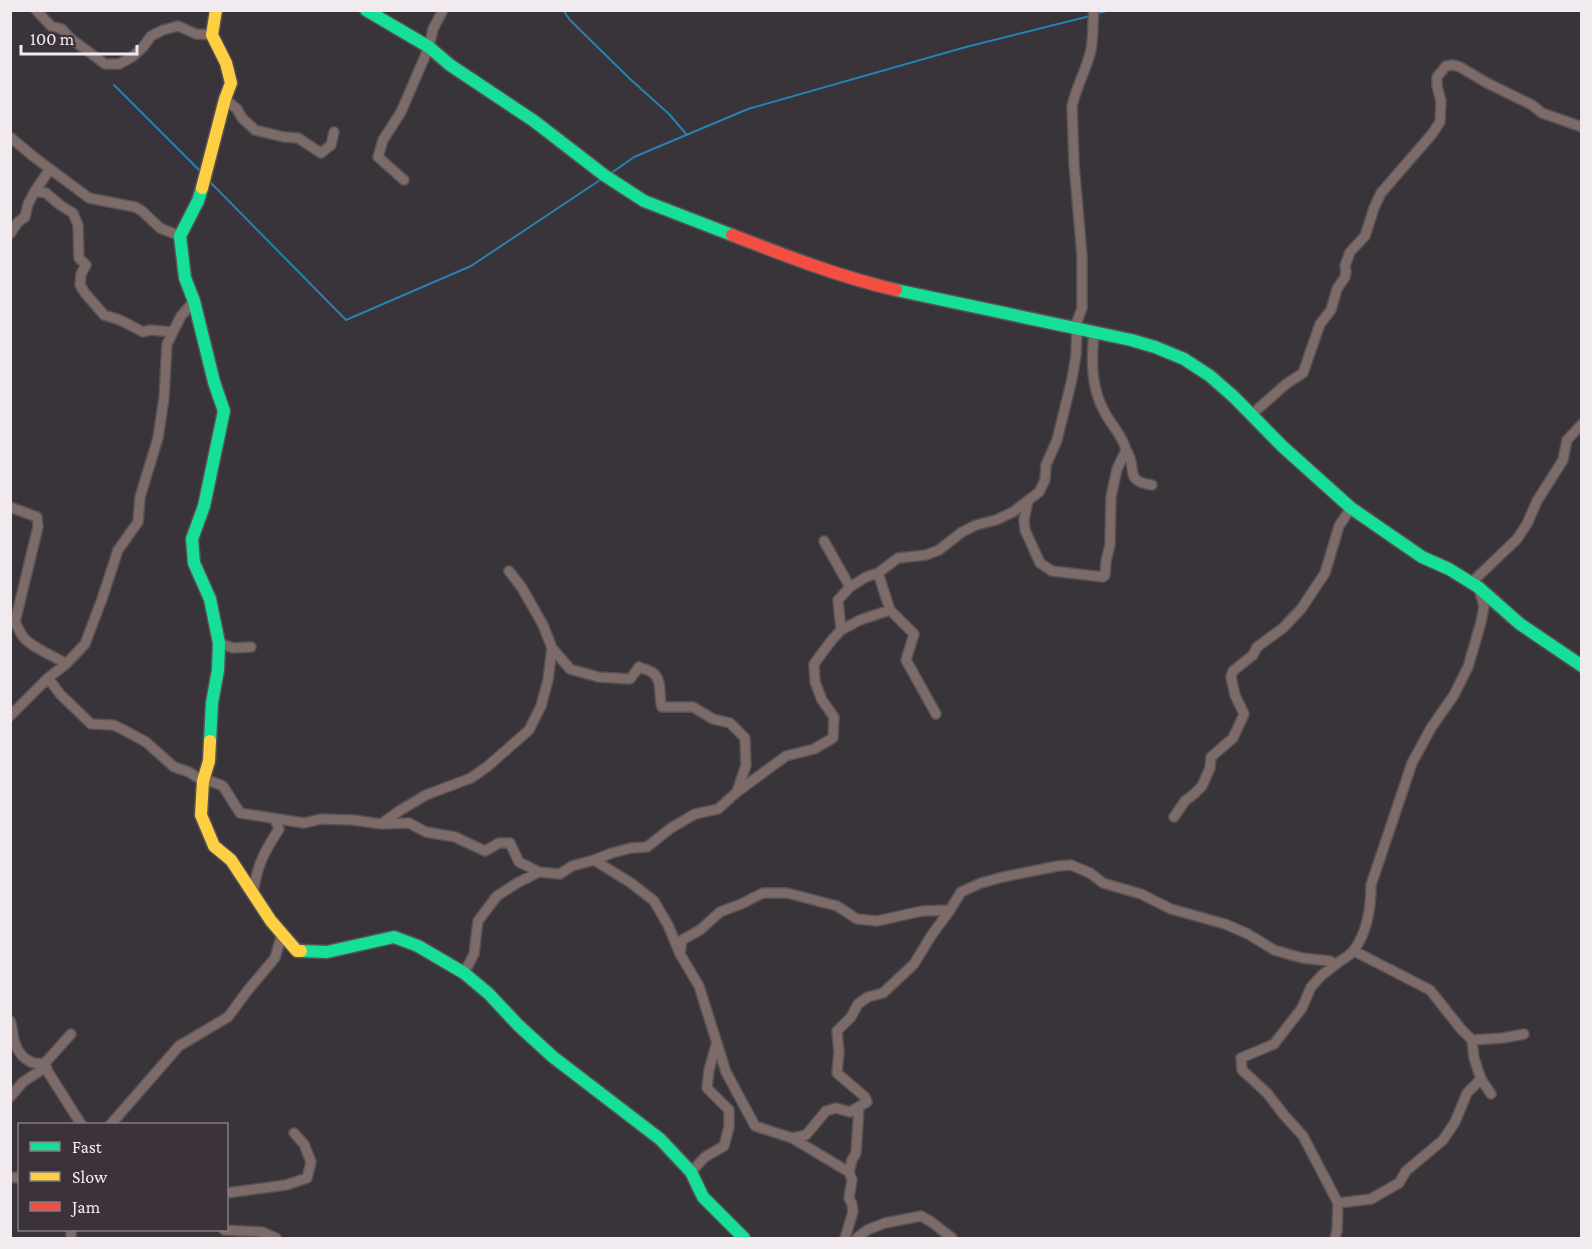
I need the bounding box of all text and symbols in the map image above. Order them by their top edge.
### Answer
scale bar [21,18,136,56]
text: 100 m [30,29,75,49]
legend [18,1123,228,1231]
text: Fast [72,1137,103,1157]
text: Slow [72,1167,108,1187]
text: Jam [70,1197,101,1217]

